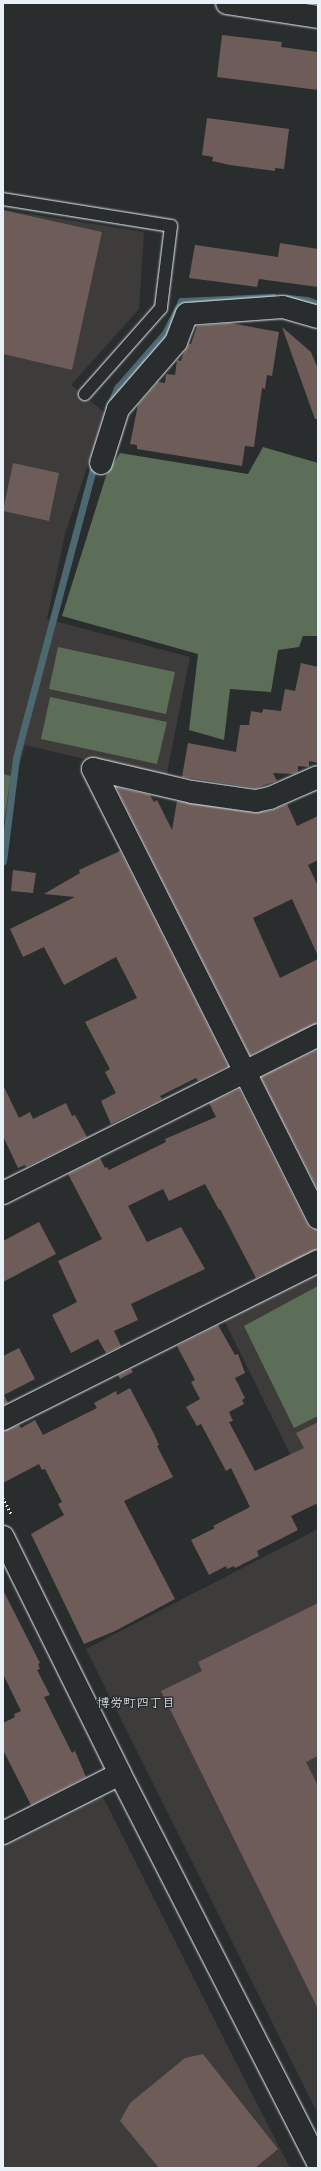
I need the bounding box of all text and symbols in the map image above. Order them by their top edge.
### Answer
district label: 博労町四丁目 [97,1695,175,1711]

